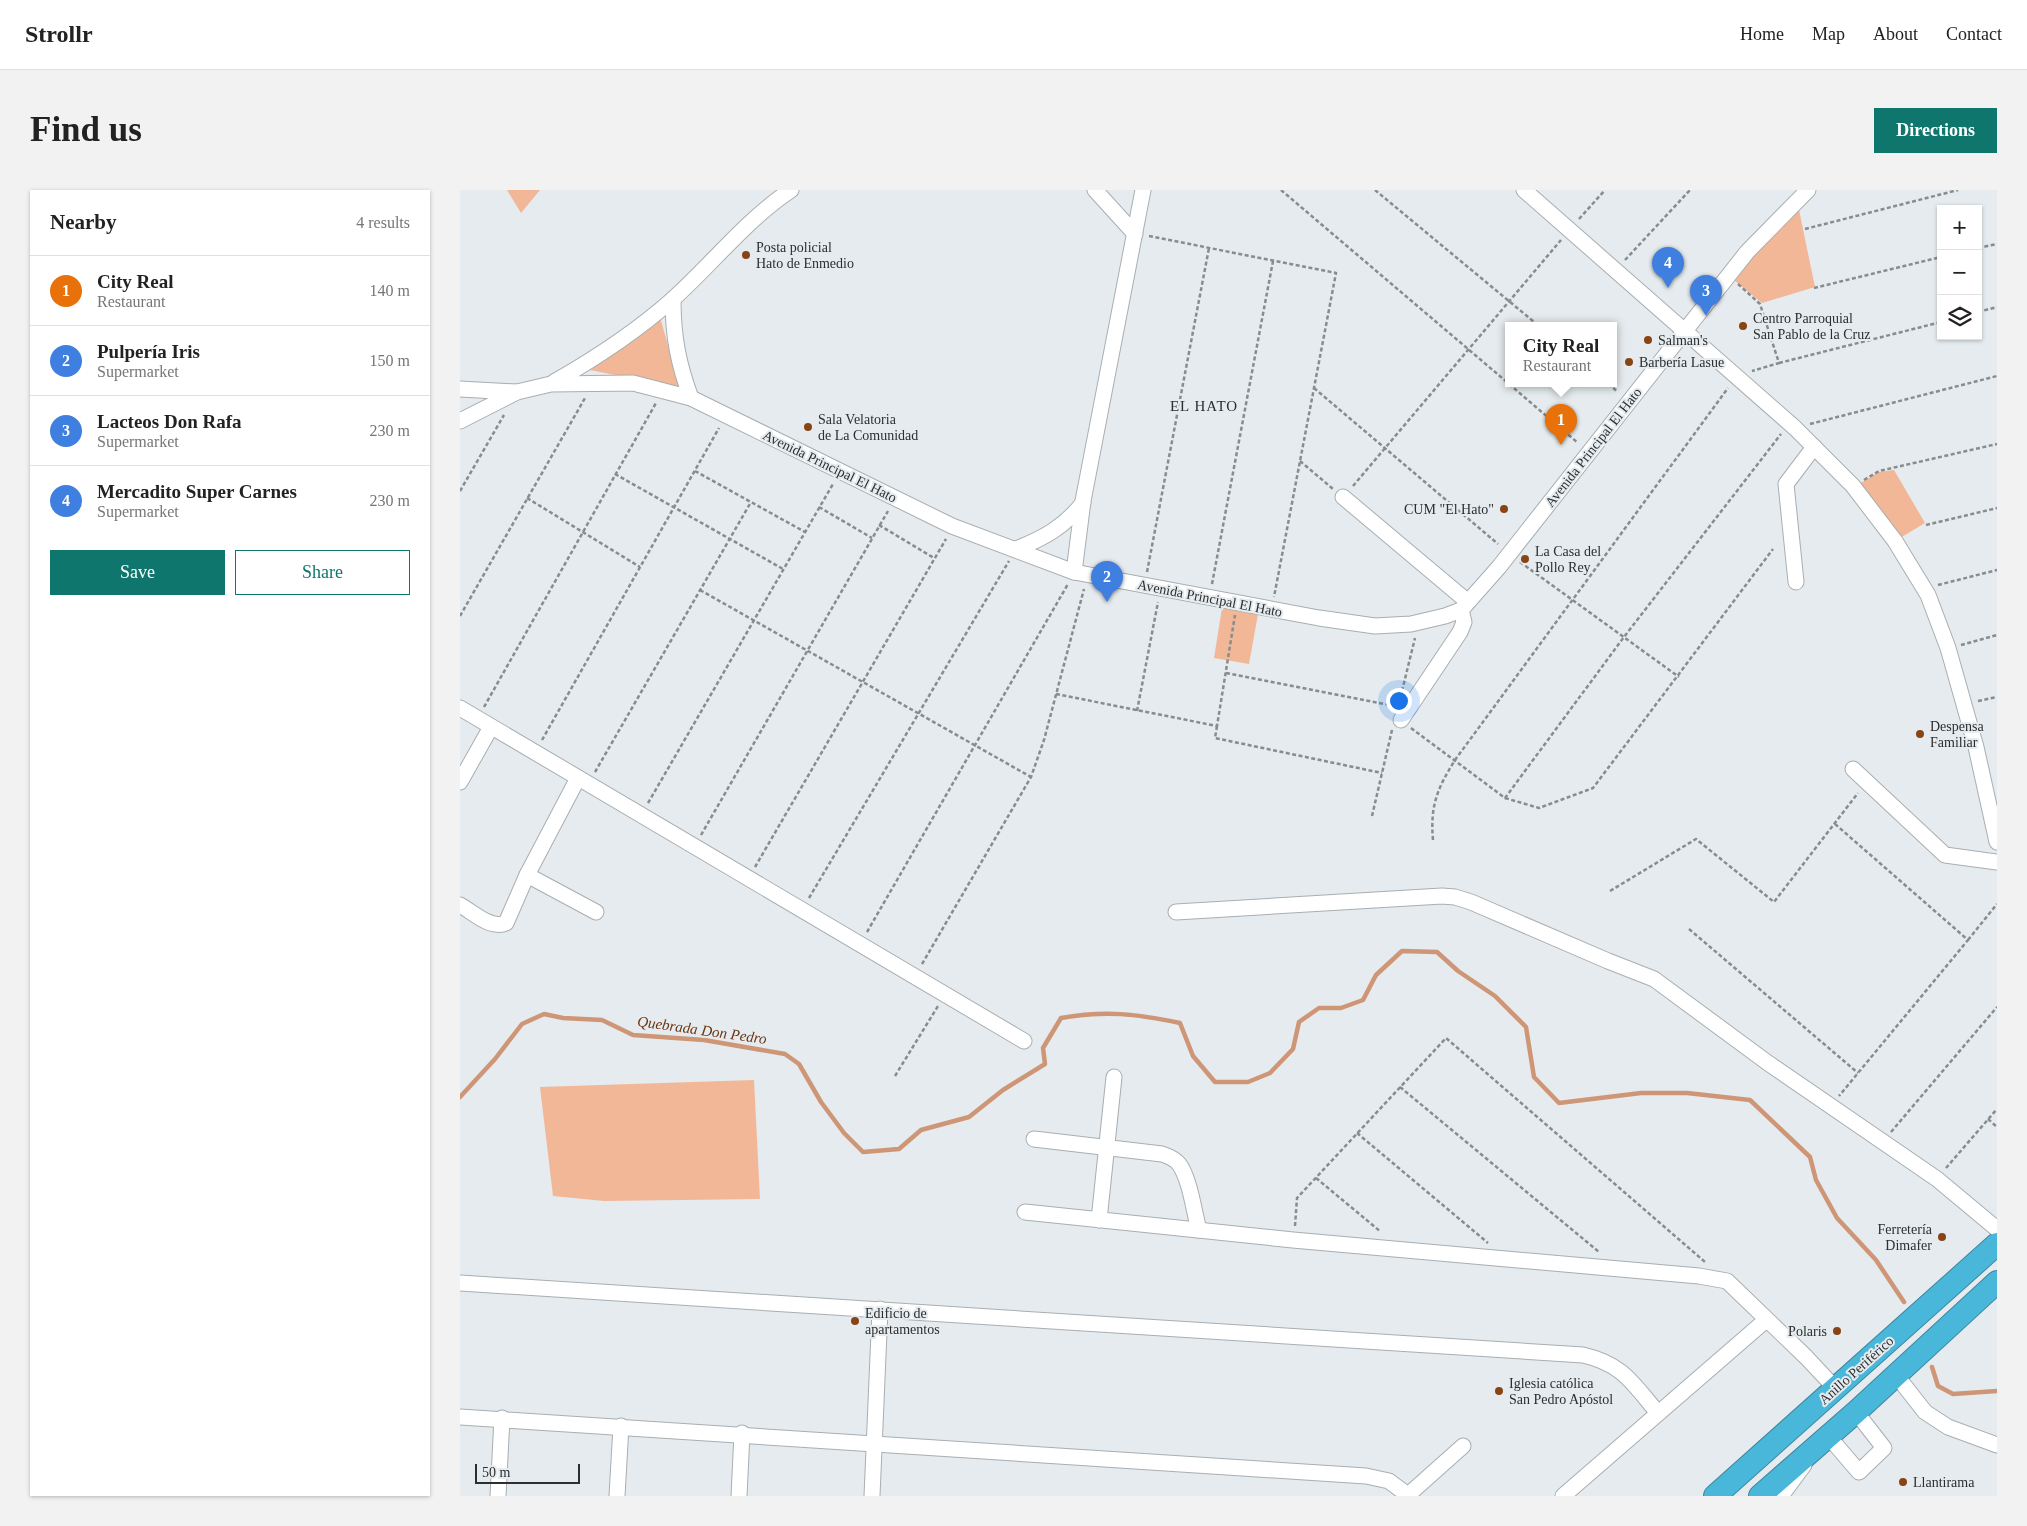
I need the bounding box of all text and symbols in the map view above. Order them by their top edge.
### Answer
text: Strollr [25,21,93,47]
text: Home [1740,24,1784,44]
text: Map [1812,24,1845,44]
text: About [1873,24,1918,44]
text: Contact [1946,24,2002,44]
button: Directions [1874,108,1997,153]
text: Find us [30,110,142,149]
map controls [1937,205,1982,340]
button: + [1937,205,1982,250]
text: Nearby [50,210,117,234]
text: 4 results [356,214,410,231]
place label: Posta policial Hato de Enmedio [756,240,854,271]
pin: 4 [1652,247,1684,288]
marker: Posta policial Hato de Enmedio [740,249,752,261]
button: − [1937,250,1982,295]
text: City Real [97,271,174,292]
pin: 3 [1690,275,1722,316]
text: 1 [62,282,70,299]
text: 140 m [370,282,410,299]
text: Restaurant [97,293,165,310]
button: layers [1937,295,1982,340]
place label: Centro Parroquial San Pablo de la Cruz [1753,311,1870,342]
marker: Centro Parroquial San Pablo de la Cruz [1737,320,1749,332]
popup [1505,322,1617,387]
place label: Salman's [1658,333,1708,348]
marker: Salman's [1642,334,1654,346]
text: City Real [1523,335,1599,356]
text: Pulpería Iris [97,341,200,362]
text: 2 [62,352,70,369]
text: 150 m [370,352,410,369]
place label: Barbería Lasue [1639,355,1724,370]
marker: Barbería Lasue [1623,356,1635,368]
text: Restaurant [1523,357,1591,374]
text: Supermarket [97,363,179,380]
street label: Avenida Principal El Hato [1542,385,1645,510]
district label: EL HATO [1170,398,1238,414]
pin: 1 [1545,404,1577,445]
text: Lacteos Don Rafa [97,411,242,432]
place label: Sala Velatoria de La Comunidad [818,412,918,443]
marker: Sala Velatoria de La Comunidad [802,421,814,433]
text: 3 [62,422,70,439]
text: 230 m [370,422,410,439]
street label: Avenida Principal El Hato [760,427,899,505]
text: Supermarket [97,433,179,450]
text: Mercadito Super Carnes [97,481,297,502]
text: 4 [62,492,70,509]
text: 230 m [370,492,410,509]
place label: CUM "El Hato" [1404,502,1494,517]
text: Supermarket [97,503,179,520]
marker: CUM "El Hato" [1498,503,1510,515]
place label: La Casa del Pollo Rey [1535,544,1601,575]
button: Save [50,550,225,595]
button: Share [235,550,410,595]
marker: La Casa del Pollo Rey [1519,553,1531,565]
pin: 2 [1091,561,1123,602]
street label: Avenida Principal El Hato [1136,577,1284,620]
your location [1386,688,1412,714]
place label: Despensa Familiar [1930,719,1984,750]
marker: Despensa Familiar [1914,728,1926,740]
water label: Quebrada Don Pedro [636,1013,768,1047]
place label: Ferretería Dimafer [1878,1222,1933,1253]
marker: Ferretería Dimafer [1936,1231,1948,1243]
place label: Edificio de apartamentos [865,1306,940,1337]
marker: Edificio de apartamentos [849,1315,861,1327]
place label: Polaris [1788,1324,1827,1339]
marker: Polaris [1831,1325,1843,1337]
street label: Anillo Periférico [1816,1333,1896,1408]
place label: Iglesia católica San Pedro Apóstol [1509,1376,1613,1407]
marker: Iglesia católica San Pedro Apóstol [1493,1385,1505,1397]
scale bar [475,1461,580,1484]
text: 50 m [482,1465,510,1480]
place label: Llantirama [1913,1475,1975,1490]
marker: Llantirama [1897,1476,1909,1488]

